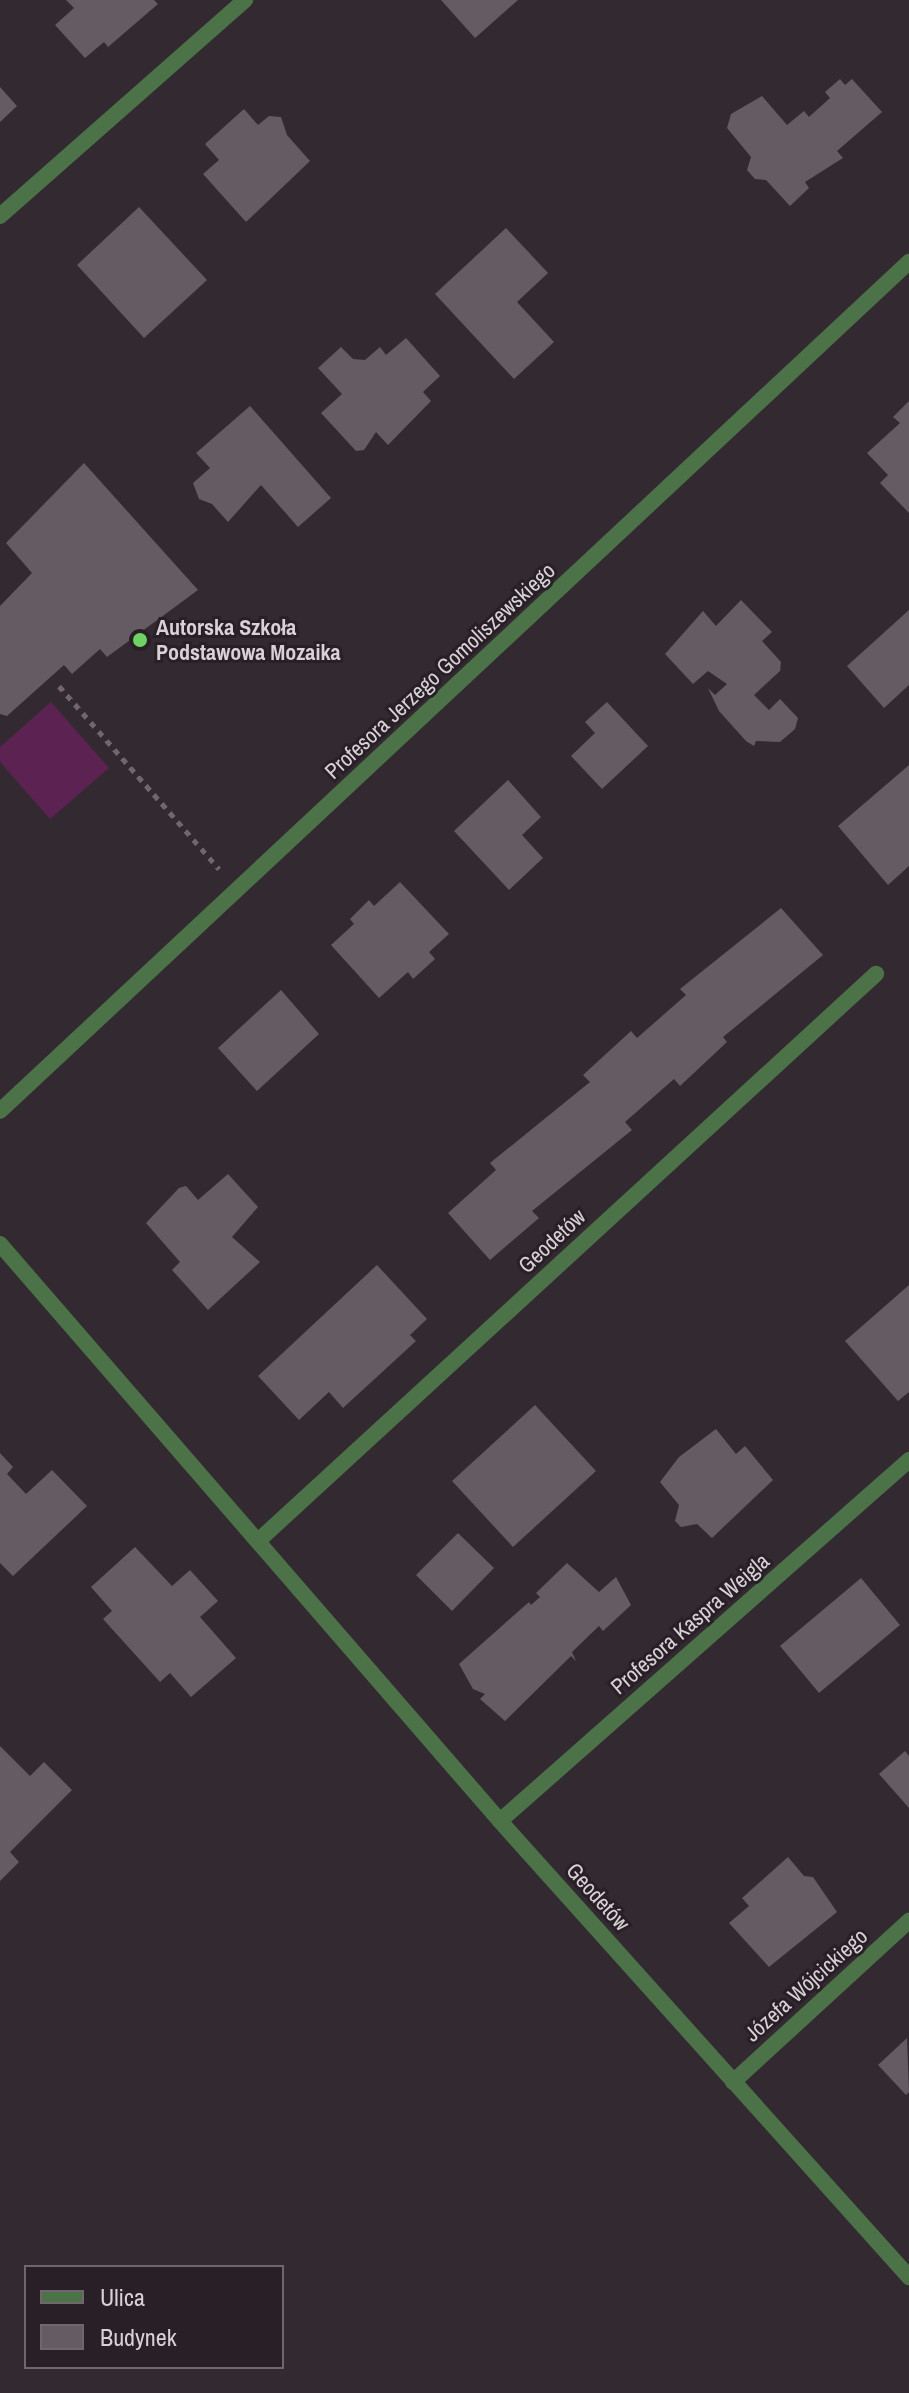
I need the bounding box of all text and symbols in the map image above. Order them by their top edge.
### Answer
street label: Profesora Jerzego Gomoliszewskiego [320,557,560,785]
place label: Autorska Szkoła Podstawowa Mozaika [156,614,340,666]
marker: Autorska Szkoła Podstawowa Mozaika [131,631,149,649]
street label: Geodetów [513,1203,591,1279]
street label: Profesora Kaspra Weigla [605,1548,775,1700]
street label: Geodetów [561,1858,635,1936]
street label: Józefa Wójcickiego [739,1923,873,2047]
legend [24,2265,284,2369]
text: Ulica [100,2281,145,2313]
text: Budynek [100,2321,177,2353]

